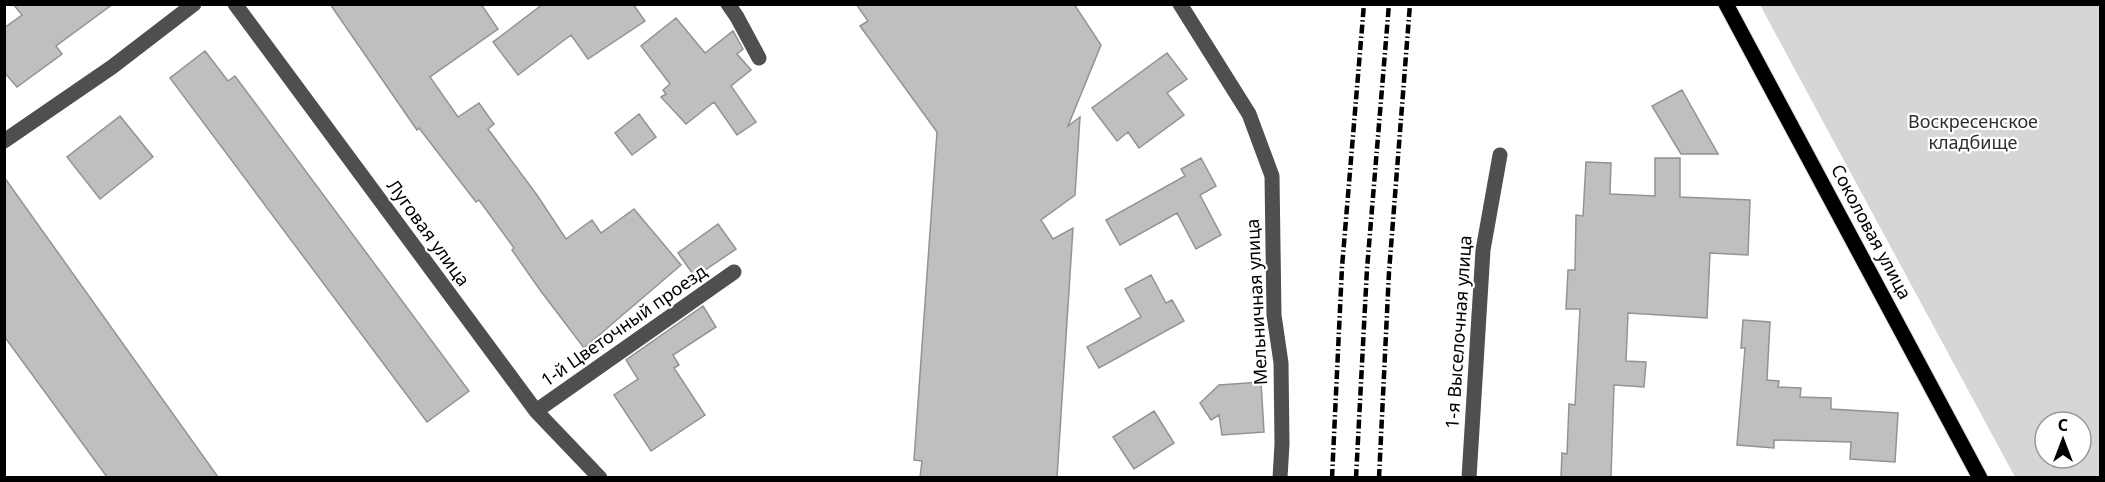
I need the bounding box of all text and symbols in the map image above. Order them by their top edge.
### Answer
park label: Воскресенское кладбище [1908,109,2038,154]
street label: Соколовая улица [1826,160,1918,303]
street label: Луговая улица [382,174,476,291]
street label: Мельничная улица [1240,218,1272,386]
street label: 1-я Выселочная улица [1439,234,1477,430]
street label: 1-й Цветочный проезд [536,259,711,392]
north arrow [2033,410,2093,470]
text: С [2058,414,2068,436]

